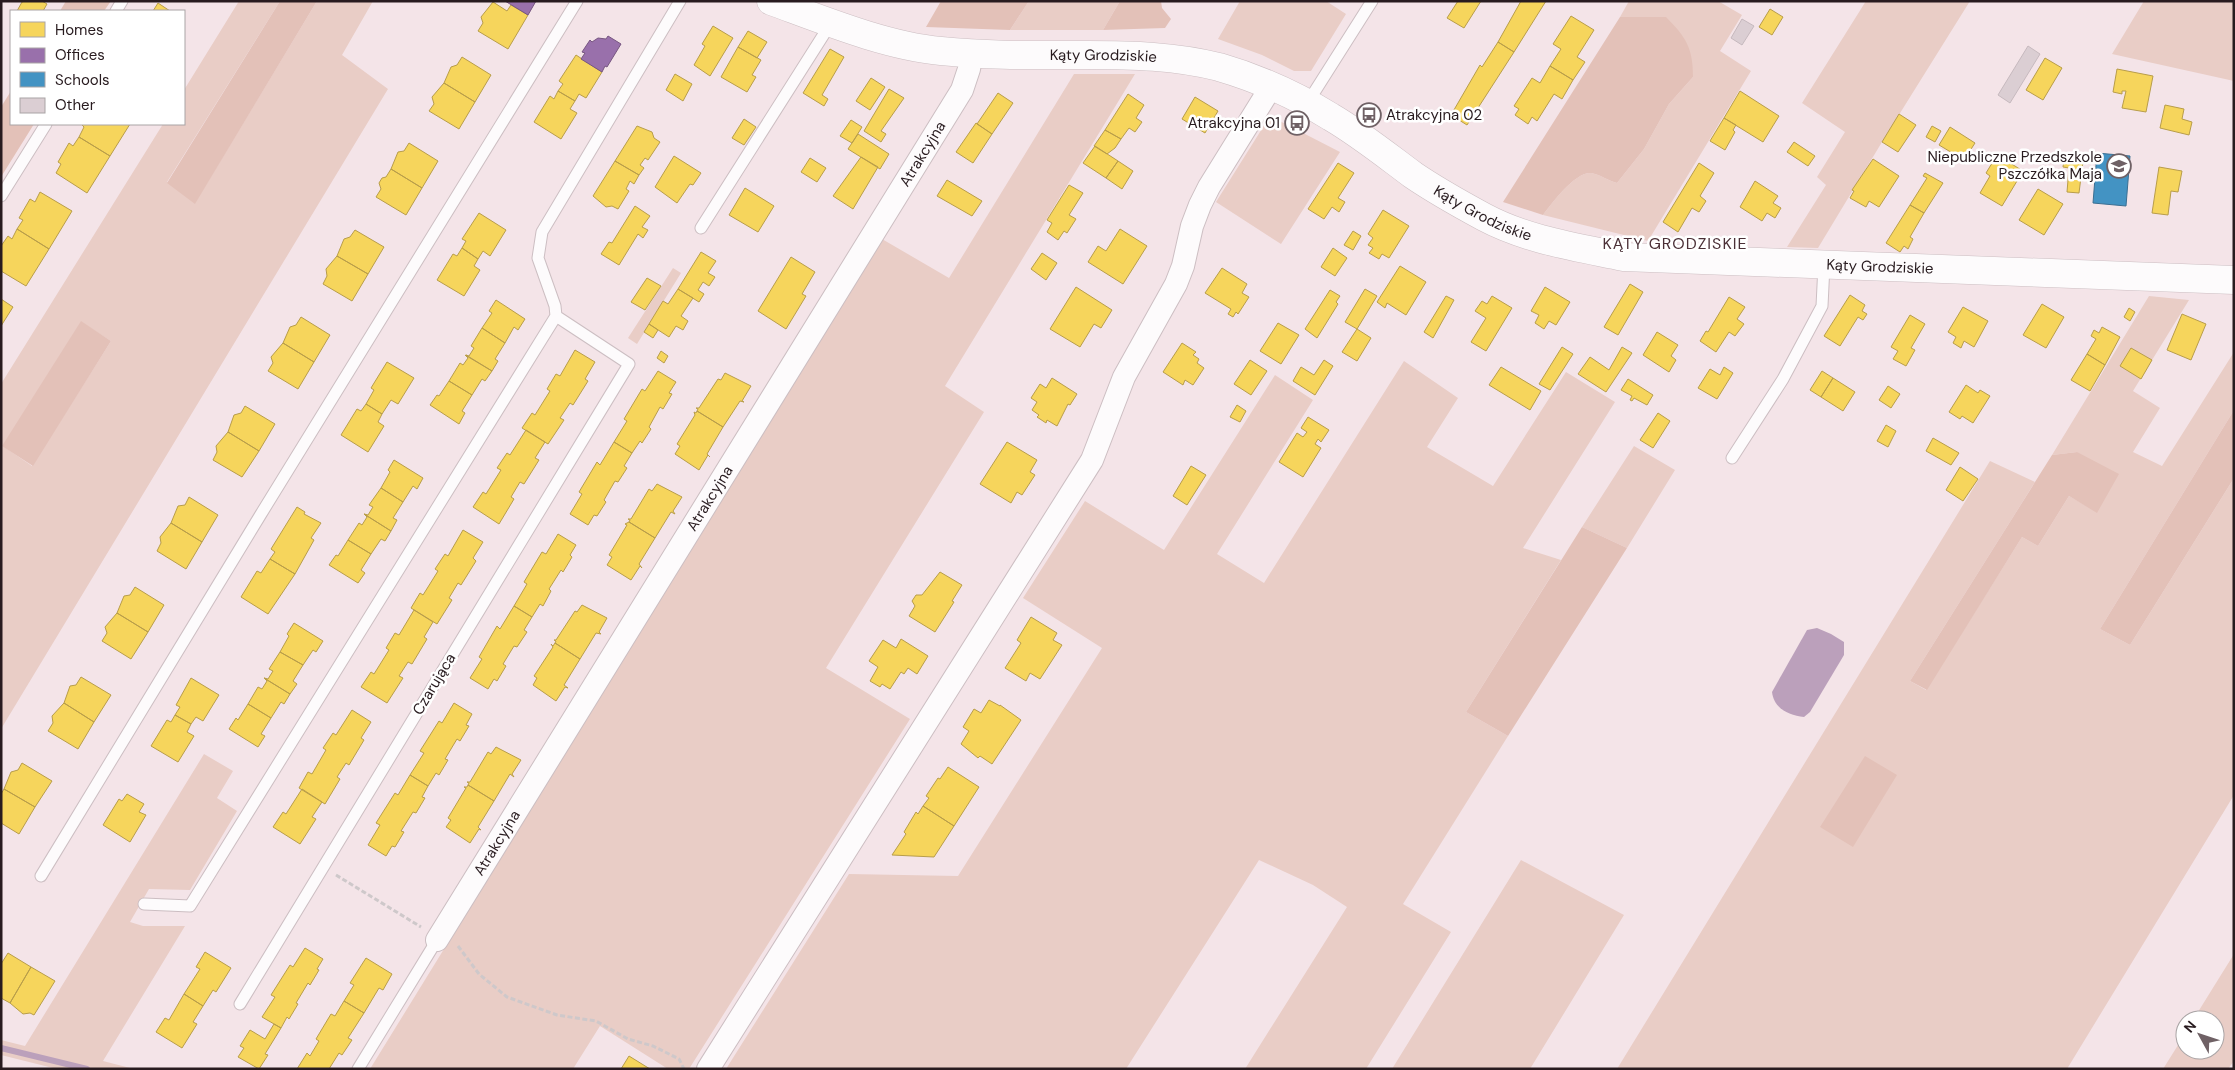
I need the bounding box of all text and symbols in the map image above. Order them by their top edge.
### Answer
legend [10,10,185,125]
text: Homes [55,20,104,40]
text: Offices [55,45,105,65]
street label: Kąty Grodziskie [1050,45,1158,67]
text: Schools [55,70,110,90]
text: Other [55,95,96,115]
bus stop icon: Atrakcyjna 02 [1356,102,1382,128]
place label: Atrakcyjna 02 [1386,105,1482,125]
bus stop icon: Atrakcyjna 01 [1284,110,1310,136]
place label: Atrakcyjna 01 [1188,113,1280,133]
street label: Atrakcyjna [895,117,950,190]
place label: Niepubliczne Przedszkole Pszczółka Maja [1927,147,2102,184]
school or university icon: Niepubliczne Przedszkole Pszczółka Maja [2106,153,2132,179]
street label: Kąty Grodziskie [1430,181,1534,246]
district label: KĄTY GRODZISKIE [1602,233,1748,254]
street label: Kąty Grodziskie [1826,255,1934,279]
street label: Atrakcyjna [682,462,738,535]
street label: Czarująca [408,649,460,719]
street label: Atrakcyjna [469,807,525,879]
north arrow [2175,1010,2225,1060]
text: N [2180,1017,2200,1036]

